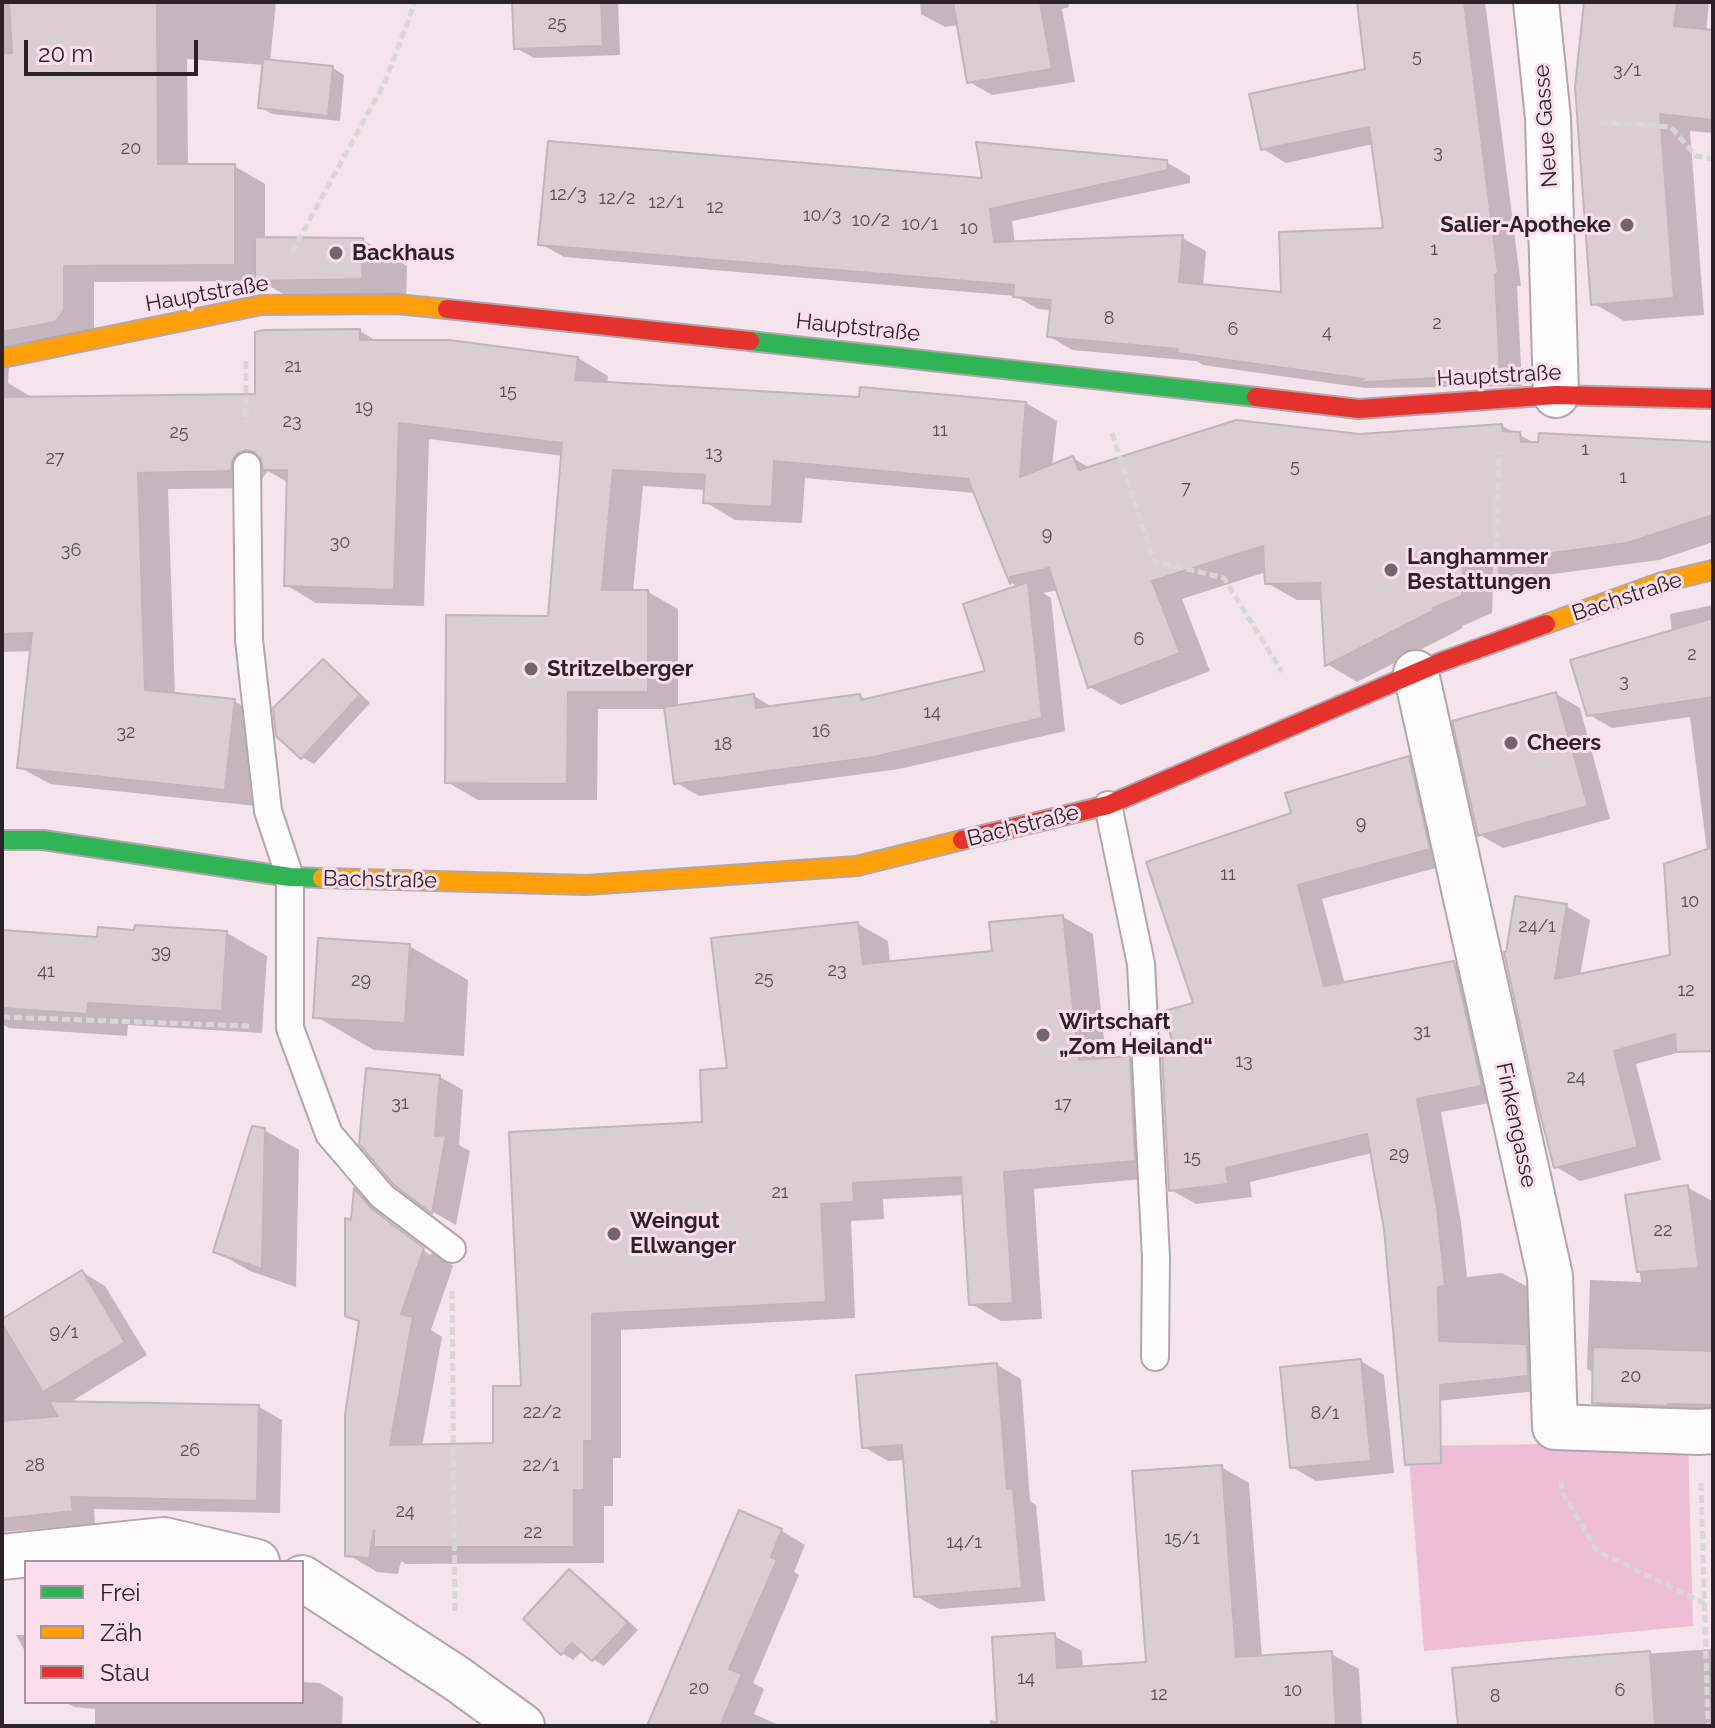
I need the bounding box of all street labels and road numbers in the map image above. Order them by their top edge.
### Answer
street label: Neue Gasse [1529,64,1563,188]
street label: Hauptstraße [143,270,271,318]
street label: Hauptstraße [795,308,921,348]
street label: Hauptstraße [1436,360,1562,392]
street label: Bachstraße [1569,567,1685,627]
street label: Bachstraße [964,799,1082,853]
street label: Bachstraße [323,866,437,894]
street label: Finkengasse [1490,1060,1542,1190]

